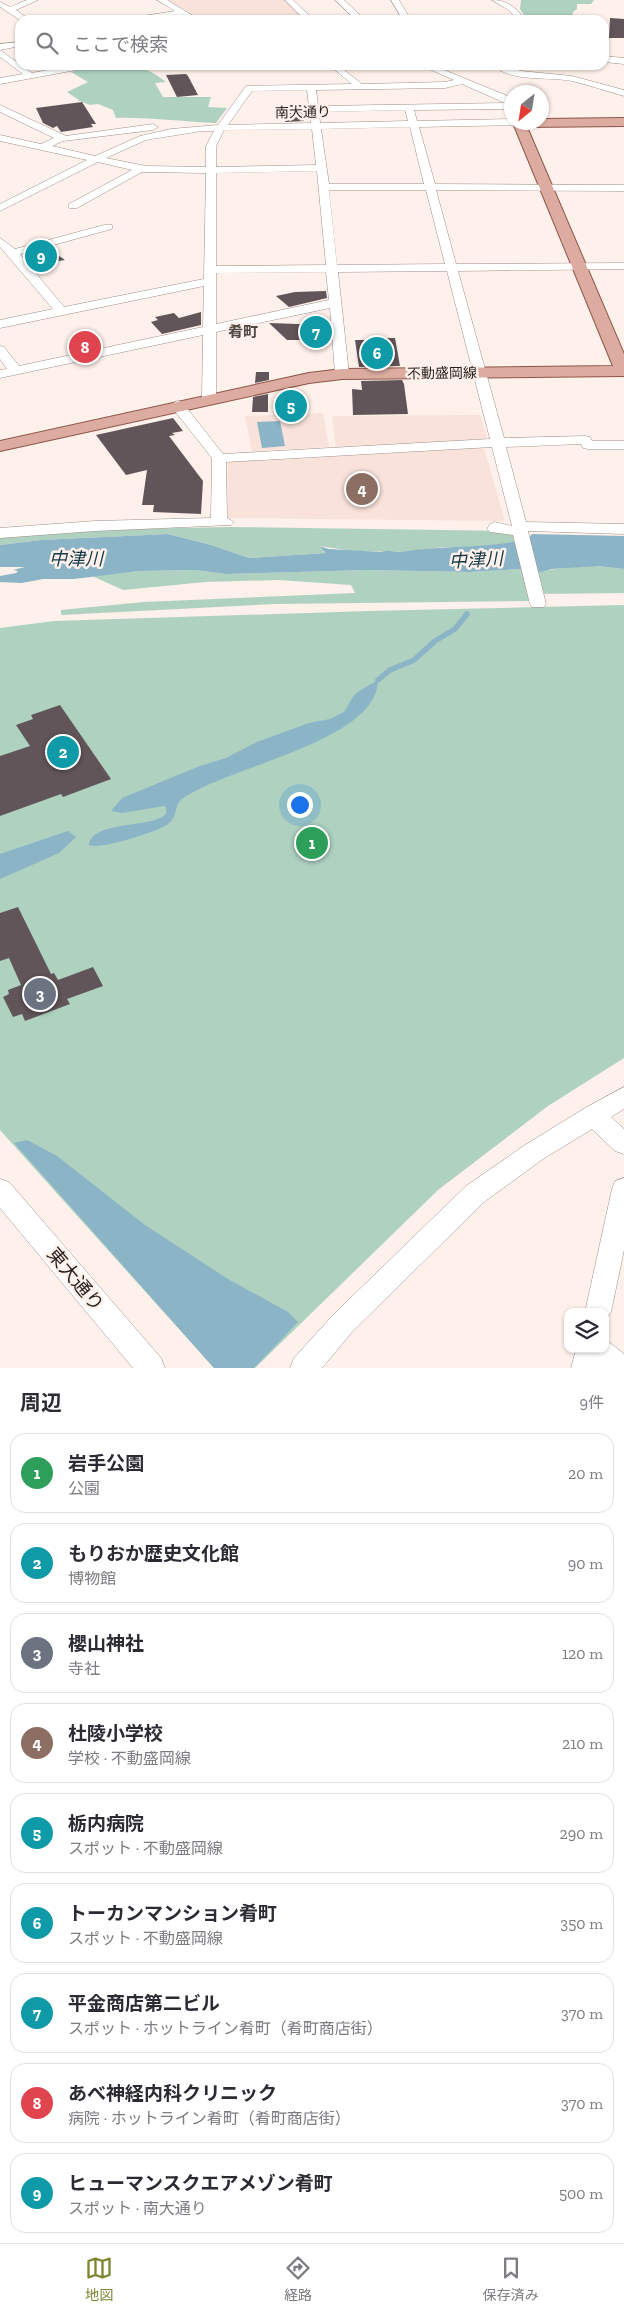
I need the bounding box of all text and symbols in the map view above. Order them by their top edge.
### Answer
search box [15,15,609,70]
icon: search [33,29,61,57]
text: ここで検索 [73,33,168,56]
north arrow [504,85,549,130]
street label: 南大通り [275,104,331,121]
pin: 9 [25,237,57,275]
pin: 7 [300,313,332,351]
district label: 肴町 [228,323,258,341]
pin: 8 [69,328,101,366]
pin: 6 [361,334,393,372]
street label: 不動盛岡線 [407,364,477,383]
pin: 5 [275,387,307,425]
pin: 4 [346,470,378,508]
water label: 中津川 [448,547,506,572]
water label: 中津川 [49,548,105,570]
pin: 2 [47,733,79,771]
your location [287,792,313,818]
pin: 1 [296,824,328,862]
pin: 3 [24,975,56,1013]
street label: 東大通り [42,1243,109,1316]
map controls [564,1308,609,1353]
button: layers [564,1308,609,1353]
text: 周辺 [20,1390,62,1415]
text: 9件 [580,1393,604,1412]
text: 岩手公園 [68,1452,144,1475]
text: 1 [34,1464,40,1483]
text: 20 m [568,1464,603,1483]
text: 公園 [68,1479,100,1498]
text: もりおか歴史文化館 [68,1542,239,1565]
text: 2 [33,1554,41,1573]
text: 90 m [568,1554,603,1573]
text: 博物館 [68,1569,116,1588]
text: 櫻山神社 [68,1632,144,1655]
text: 3 [33,1644,41,1663]
text: 120 m [562,1644,603,1663]
text: 寺社 [68,1659,100,1678]
text: 杜陵小学校 [68,1722,163,1745]
text: 4 [32,1734,42,1753]
text: 210 m [562,1734,603,1753]
text: 学校 · 不動盛岡線 [68,1749,191,1768]
text: 栃内病院 [68,1812,144,1835]
text: 5 [33,1824,41,1843]
text: 290 m [560,1824,603,1843]
text: スポット · 不動盛岡線 [68,1839,223,1858]
text: トーカンマンション肴町 [68,1902,277,1925]
text: 6 [33,1914,41,1933]
text: 350 m [560,1914,603,1933]
text: スポット · 不動盛岡線 [68,1929,223,1948]
text: 平金商店第二ビル [68,1992,220,2015]
text: 7 [33,2004,41,2023]
text: 370 m [561,2004,603,2023]
text: スポット · ホットライン肴町（肴町商店街） [68,2019,383,2038]
text: あべ神経内科クリニック [68,2082,277,2105]
text: 8 [33,2094,41,2113]
text: 370 m [561,2094,603,2113]
text: 病院 · ホットライン肴町（肴町商店街） [68,2109,351,2128]
text: ヒューマンスクエアメゾン肴町 [68,2172,333,2195]
text: 9 [33,2184,41,2203]
text: 500 m [559,2184,603,2203]
text: スポット · 南大通り [68,2199,207,2218]
tab: 地図 [85,2254,113,2304]
tab: 経路 [284,2254,312,2304]
tab: 保存済み [483,2254,539,2304]

